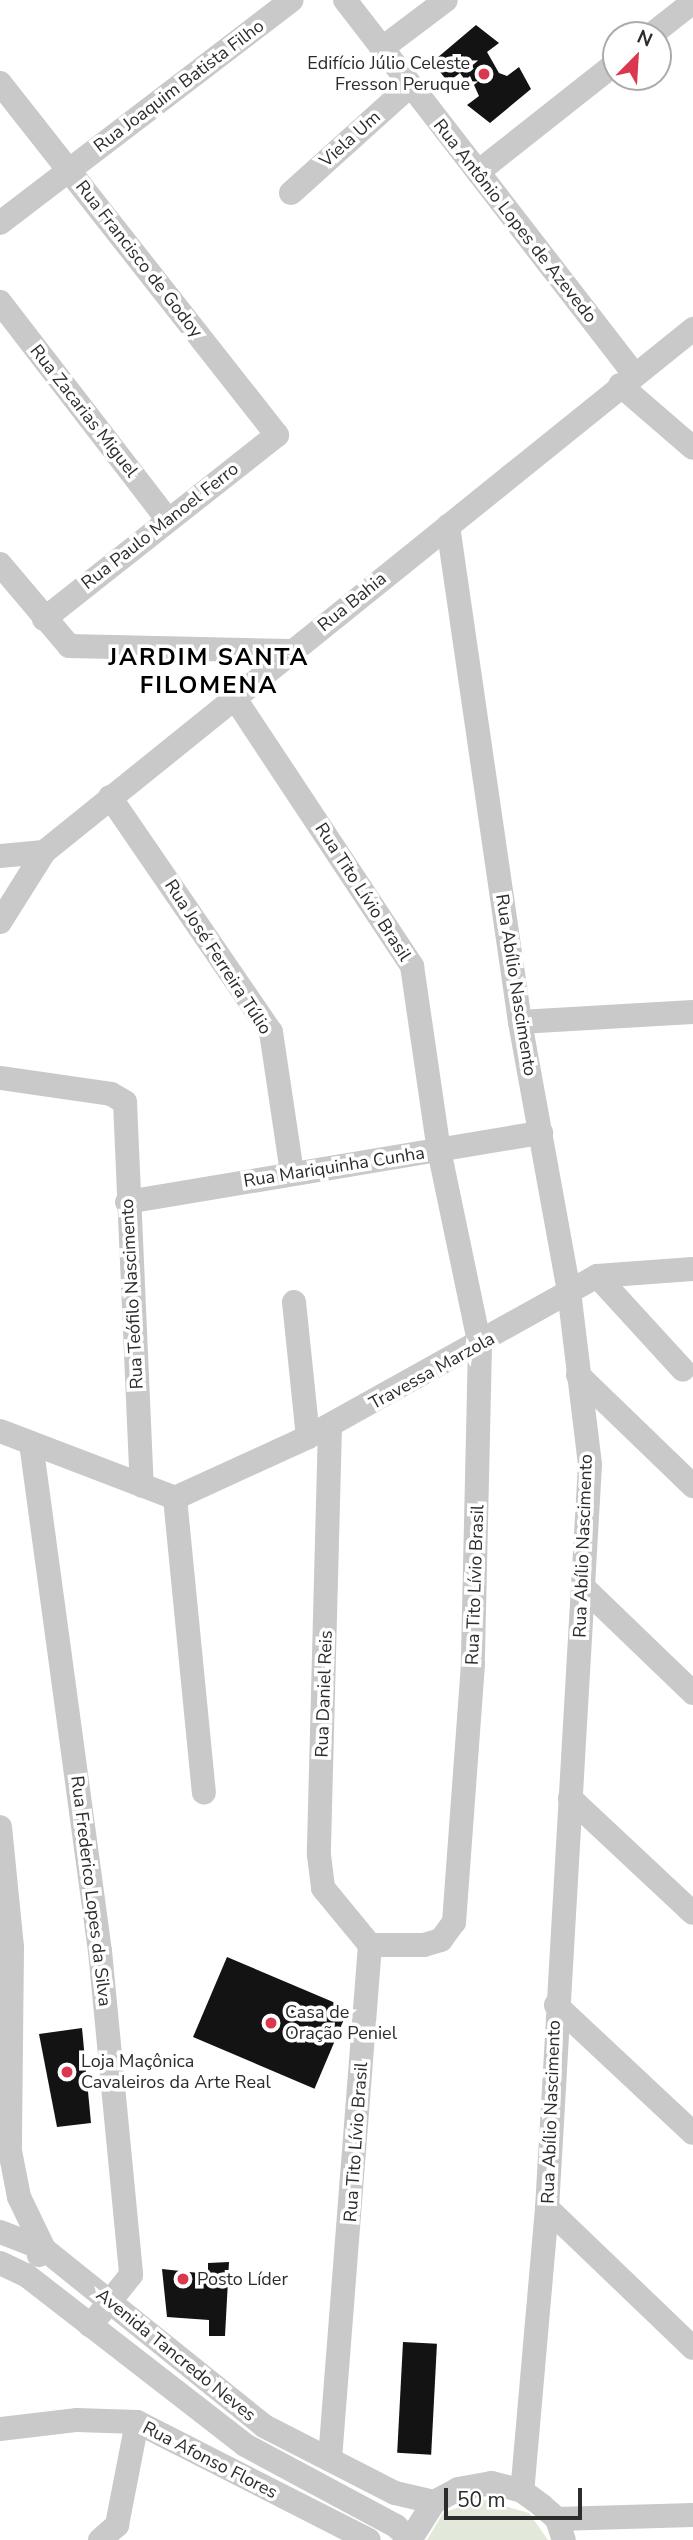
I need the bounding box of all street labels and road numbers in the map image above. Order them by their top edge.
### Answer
street label: Rua Joaquim Batista Filho [90,15,268,157]
street label: Viela Um [315,106,385,172]
street label: Rua Antônio Lopes de Azevedo [429,115,601,327]
street label: Rua Francisco de Godoy [71,176,207,342]
street label: Rua Zacarias Miguel [25,340,143,482]
street label: Rua Paulo Manoel Ferro [77,458,243,594]
street label: Rua Bahia [313,568,391,636]
street label: Rua Tito Lívio Brasil [310,819,416,965]
street label: Rua José Ferreira Túlio [160,876,276,1038]
street label: Rua Abílio Nascimento [491,892,541,1078]
street label: Rua Mariquinha Cunha [242,1142,426,1192]
street label: Rua Teófilo Nascimento [116,1198,148,1390]
street label: Travessa Marzola [366,1328,498,1414]
street label: Rua Abílio Nascimento [569,1454,597,1638]
street label: Rua Tito Lívio Brasil [461,1504,489,1666]
street label: Rua Daniel Reis [311,1630,337,1758]
street label: Rua Frederico Lopes da Silva [66,1775,116,2007]
street label: Rua Abílio Nascimento [537,2020,565,2204]
street label: Rua Tito Lívio Brasil [340,2061,372,2223]
street label: Avenida Tancredo Neves [92,2284,260,2426]
street label: Rua Afonso Flores [139,2417,281,2503]

